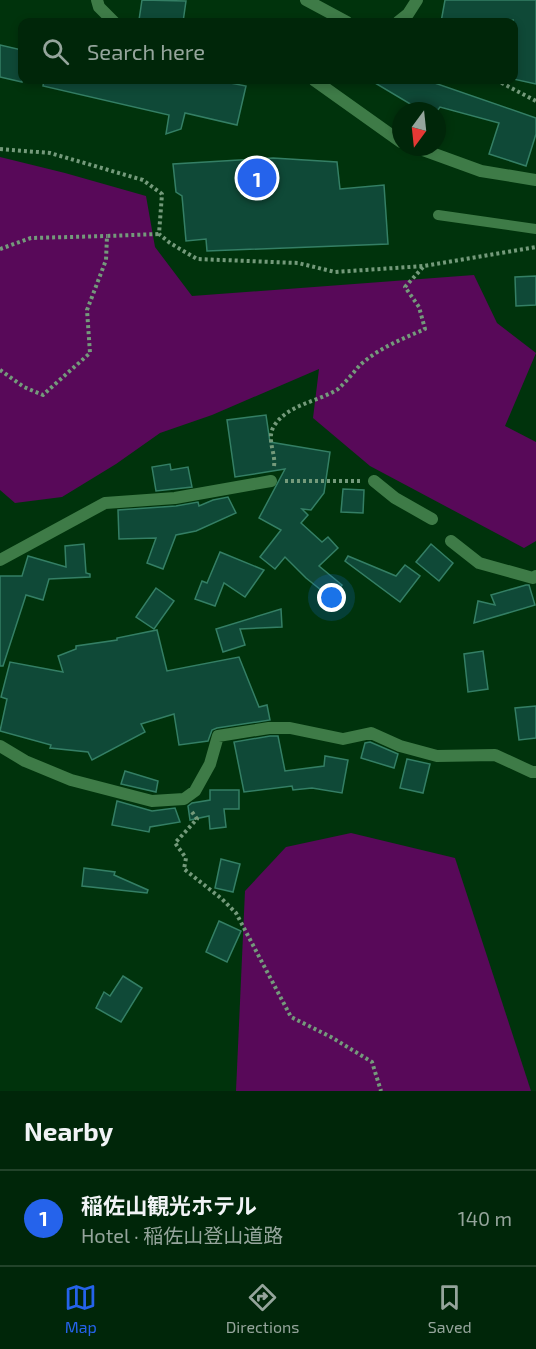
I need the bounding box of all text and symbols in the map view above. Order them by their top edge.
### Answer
search box [18,18,518,84]
icon: search [39,35,72,68]
text: Search here [87,38,205,64]
north arrow [392,102,446,156]
pin: 1 [238,156,276,201]
your location [317,583,346,612]
text: Nearby [24,1115,113,1146]
text: 稲佐山観光ホテル [81,1192,257,1218]
text: 1 [39,1206,48,1230]
text: 140 m [458,1206,512,1230]
text: Hotel · 稲佐山登山道路 [81,1223,283,1247]
tab: Map [64,1281,97,1336]
tab: Directions [226,1281,299,1336]
tab: Saved [428,1281,472,1336]

